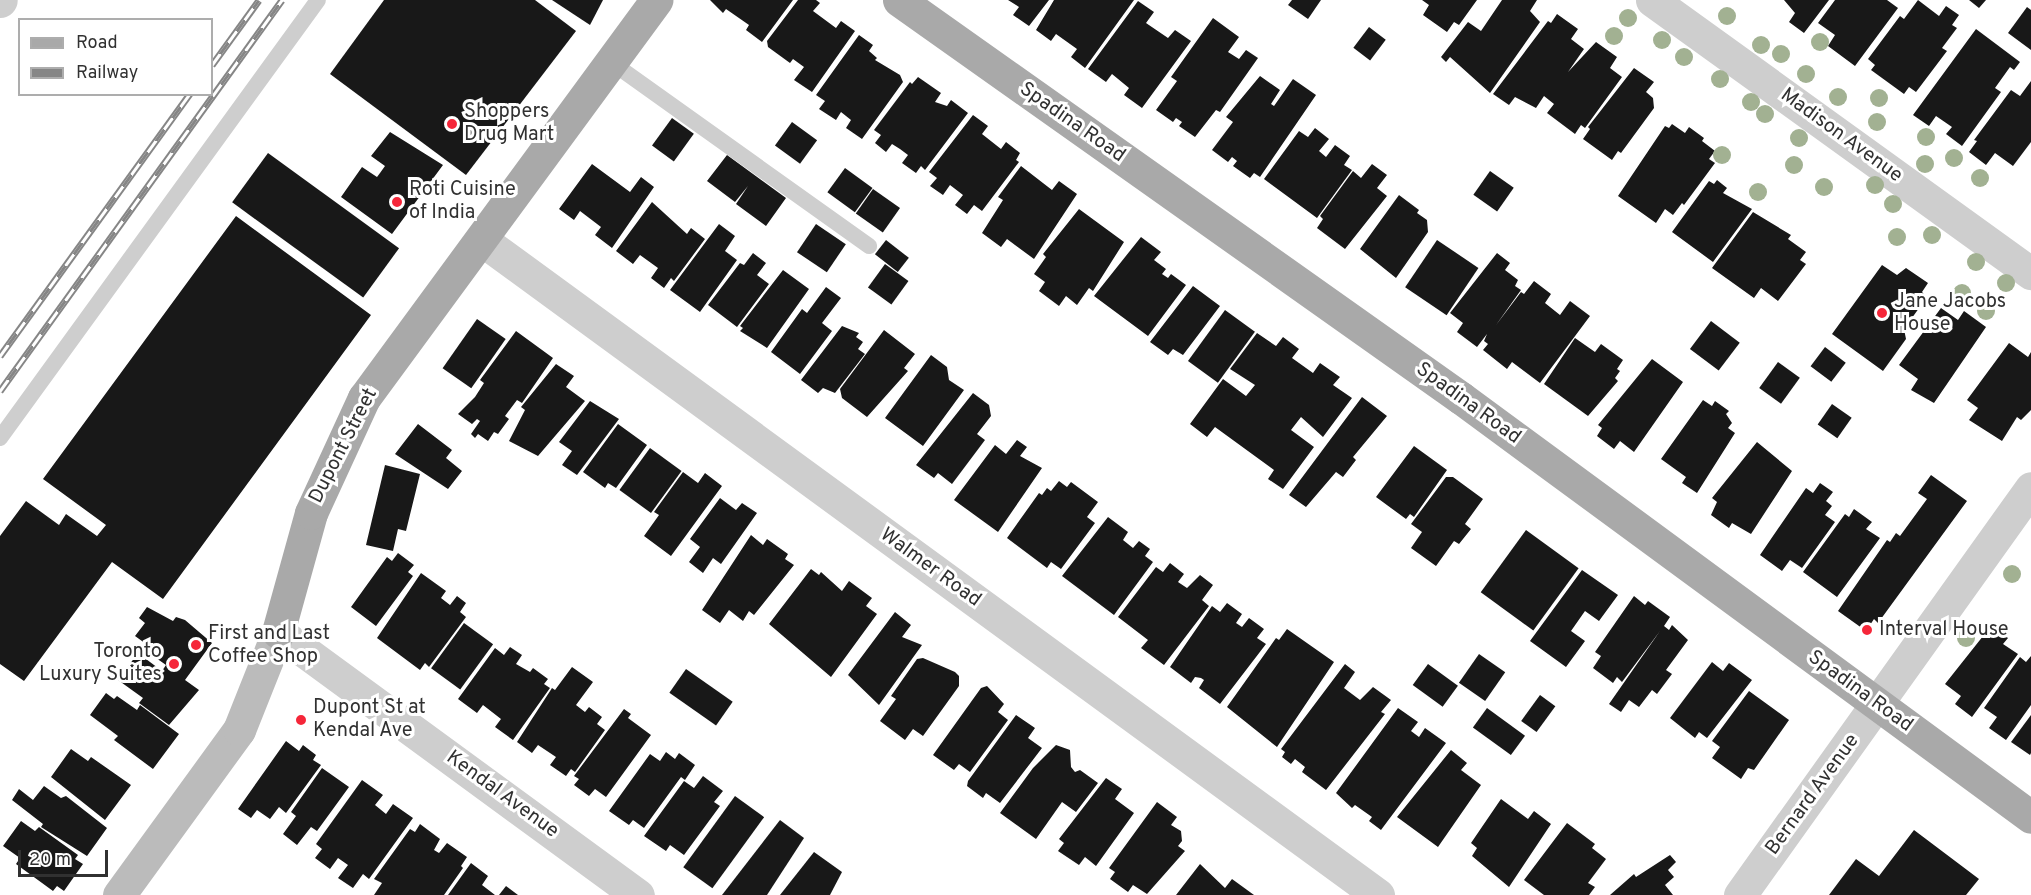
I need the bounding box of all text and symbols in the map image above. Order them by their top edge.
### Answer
legend [18,18,213,96]
text: Road [76,32,118,55]
text: Railway [76,62,138,85]
street label: Spadina Road [1015,78,1129,168]
street label: Madison Avenue [1775,83,1907,189]
place label: Shoppers Drug Mart [464,100,554,147]
marker: Shoppers Drug Mart [445,117,459,131]
place label: Roti Cuisine of India [409,178,516,225]
marker: Roti Cuisine of India [390,195,404,209]
place label: Jane Jacobs House [1894,290,2006,337]
marker: Jane Jacobs House [1875,306,1889,320]
street label: Spadina Road [1411,358,1525,450]
street label: Dupont Street [305,384,383,508]
street label: Walmer Road [875,523,985,613]
place label: Interval House [1879,618,2009,642]
place label: First and Last Coffee Shop [208,622,330,669]
marker: Interval House [1860,623,1874,637]
marker: First and Last Coffee Shop [189,638,203,652]
place label: Toronto Luxury Suites [39,640,162,687]
street label: Spadina Road [1803,646,1917,738]
marker: Toronto Luxury Suites [167,657,181,671]
place label: Dupont St at Kendal Ave [313,696,426,743]
marker: Dupont St at Kendal Ave [294,713,308,727]
street label: Bernard Avenue [1761,730,1865,860]
street label: Kendal Avenue [441,746,563,844]
scale bar [21,838,111,876]
text: 20 m [29,849,71,872]

